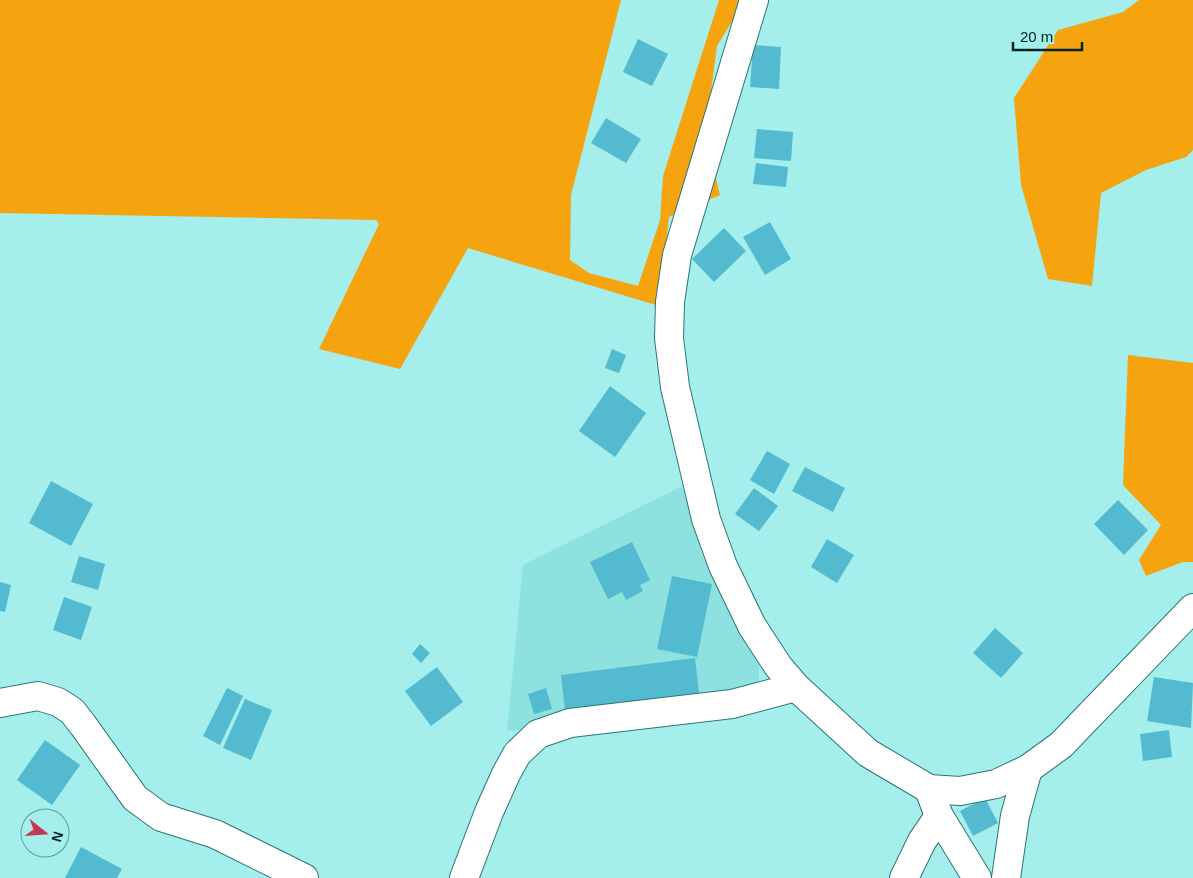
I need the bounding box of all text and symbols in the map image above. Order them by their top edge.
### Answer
scale bar [1013,20,1082,52]
text: 20 m [1020,28,1053,45]
north arrow [20,808,70,858]
text: N [48,830,67,844]

